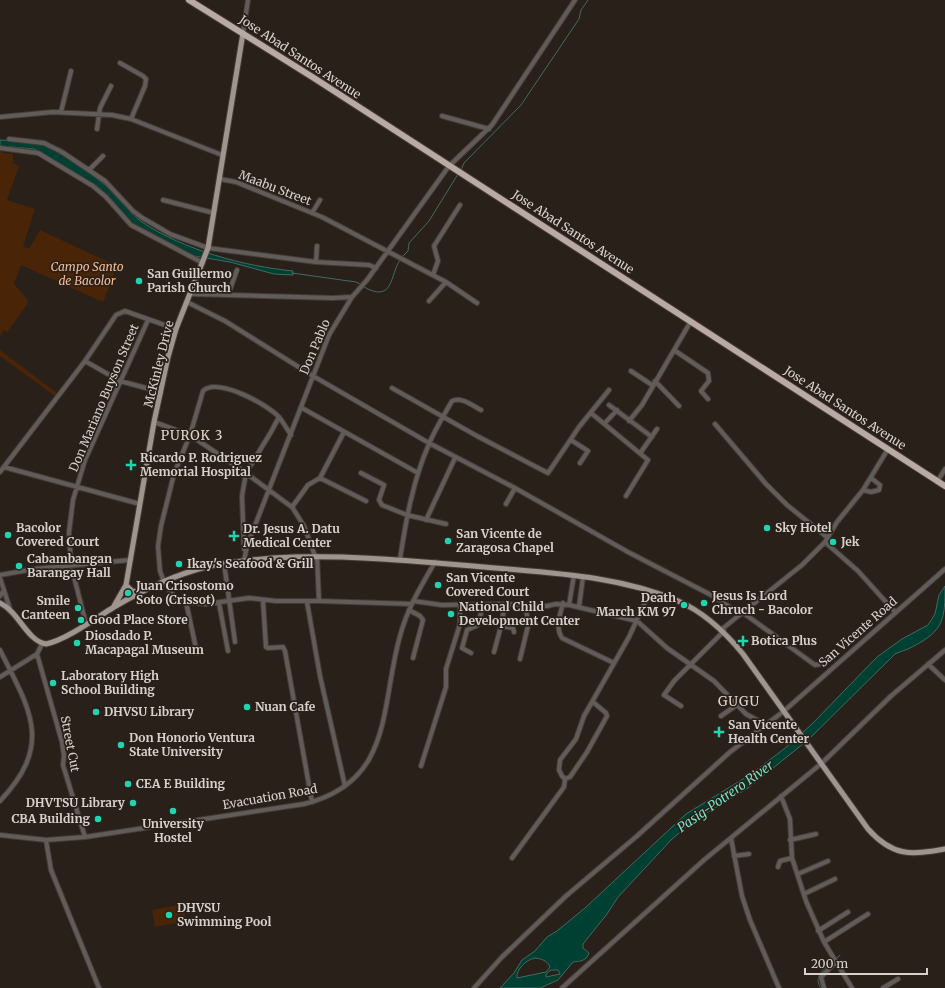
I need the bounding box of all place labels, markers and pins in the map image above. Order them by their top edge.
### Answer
place label: San Guillermo Parish Church [147,266,232,295]
marker: San Guillermo Parish Church [134,276,144,286]
place label: Ricardo P. Rodriguez Memorial Hospital [140,450,262,479]
marker: Ricardo P. Rodriguez Memorial Hospital [125,459,137,471]
place label: Bacolor Covered Court [16,520,100,549]
place label: Sky Hotel [775,520,832,535]
place label: Dr. Jesus A. Datu Medical Center [243,521,340,550]
marker: Sky Hotel [762,523,772,533]
place label: San Vicente de Zaragosa Chapel [456,526,554,555]
marker: Bacolor Covered Court [3,530,13,540]
marker: Dr. Jesus A. Datu Medical Center [228,530,240,542]
place label: Jek [840,534,860,549]
marker: San Vicente de Zaragosa Chapel [443,536,453,546]
marker: Jek [828,537,838,547]
place label: Cabambangan Barangay Hall [27,551,112,580]
place label: Ikay's Seafood & Grill [187,556,314,571]
marker: Ikay's Seafood & Grill [174,559,184,569]
marker: Cabambangan Barangay Hall [14,561,24,571]
place label: San Vicente Covered Court [446,570,530,599]
place label: Juan Crisostomo Soto (Crissot) [135,578,234,607]
marker: San Vicente Covered Court [433,580,443,590]
marker: Juan Crisostomo Soto (Crissot) [123,588,133,598]
place label: Jesus Is Lord Chruch - Bacolor [711,588,813,617]
place label: Death March KM 97 [596,590,676,619]
place label: Smile Canteen [22,593,71,622]
marker: Jesus Is Lord Chruch - Bacolor [699,598,709,608]
place label: National Child Development Center [459,599,580,628]
marker: Death March KM 97 [679,600,689,610]
marker: Smile Canteen [73,603,83,613]
marker: National Child Development Center [446,609,456,619]
place label: Good Place Store [89,612,188,627]
marker: Good Place Store [76,615,86,625]
place label: Diosdado P. Macapagal Museum [85,628,204,657]
place label: Botica Plus [751,633,817,648]
marker: Botica Plus [738,636,748,646]
marker: Diosdado P. Macapagal Museum [72,638,82,648]
place label: Laboratory High School Building [61,668,159,697]
marker: Laboratory High School Building [48,678,58,688]
place label: Nuan Cafe [255,699,316,714]
marker: Nuan Cafe [242,702,252,712]
place label: DHVSU Library [104,704,195,719]
marker: DHVSU Library [91,707,101,717]
place label: San Vicente Health Center [728,717,809,746]
marker: San Vicente Health Center [713,726,725,738]
place label: Don Honorio Ventura State University [129,730,255,759]
marker: Don Honorio Ventura State University [116,740,126,750]
place label: CEA E Building [136,776,226,791]
marker: CEA E Building [123,779,133,789]
place label: DHVTSU Library [26,795,126,810]
marker: DHVTSU Library [128,798,138,808]
marker: University Hostel [168,806,178,816]
place label: CBA Building [11,811,90,826]
marker: CBA Building [93,814,103,824]
place label: University Hostel [142,816,205,845]
place label: DHVSU Swimming Pool [177,900,271,929]
marker: DHVSU Swimming Pool [164,910,174,920]

